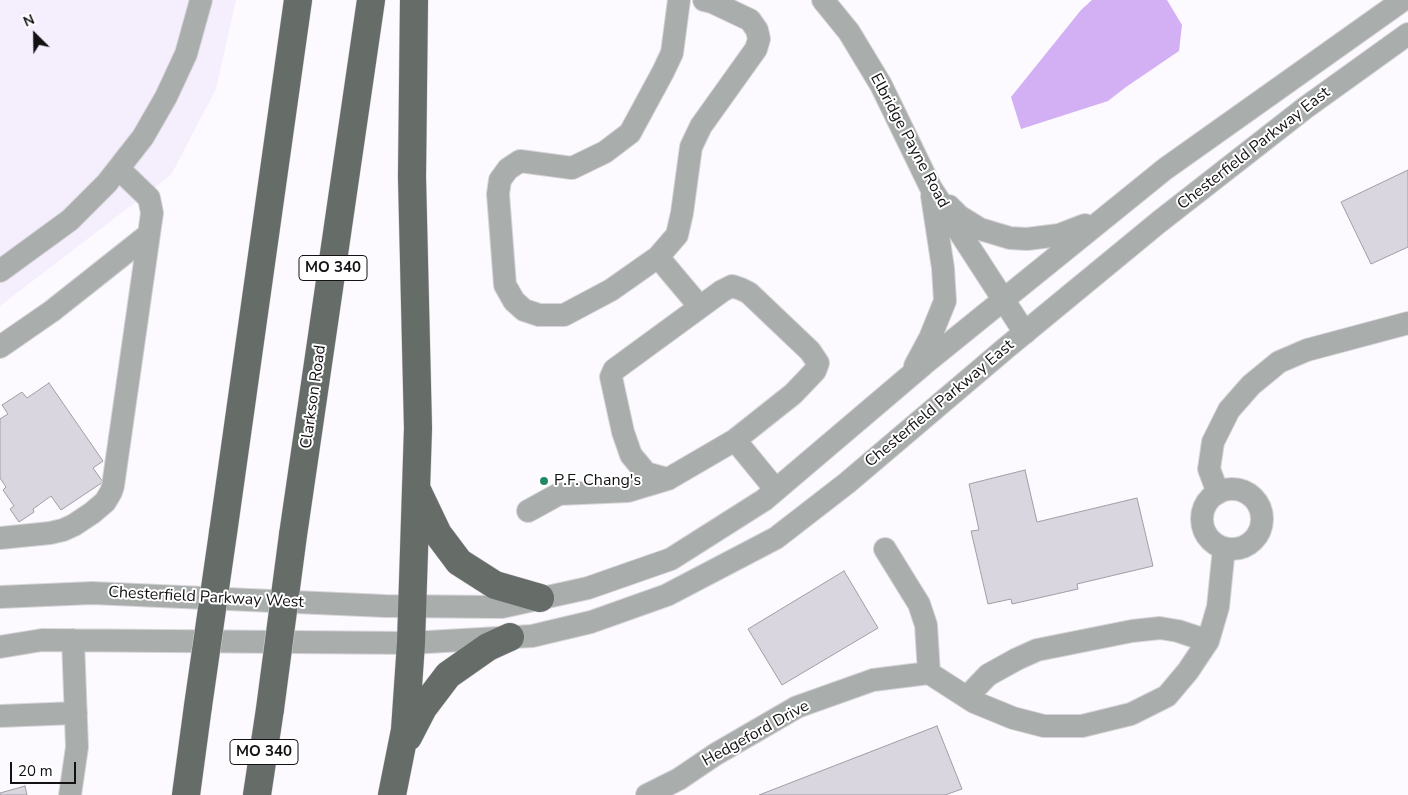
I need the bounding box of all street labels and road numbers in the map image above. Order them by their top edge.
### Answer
street label: Elbridge Payne Road [865,71,953,211]
street label: Chesterfield Parkway East [1174,83,1334,215]
road number: MO 340 [299,256,367,280]
street label: Chesterfield Parkway East [862,336,1018,472]
street label: Clarkson Road [297,344,331,450]
street label: Chesterfield Parkway West [108,583,304,613]
street label: Hedgeford Drive [699,697,813,771]
road number: MO 340 [230,740,298,764]

